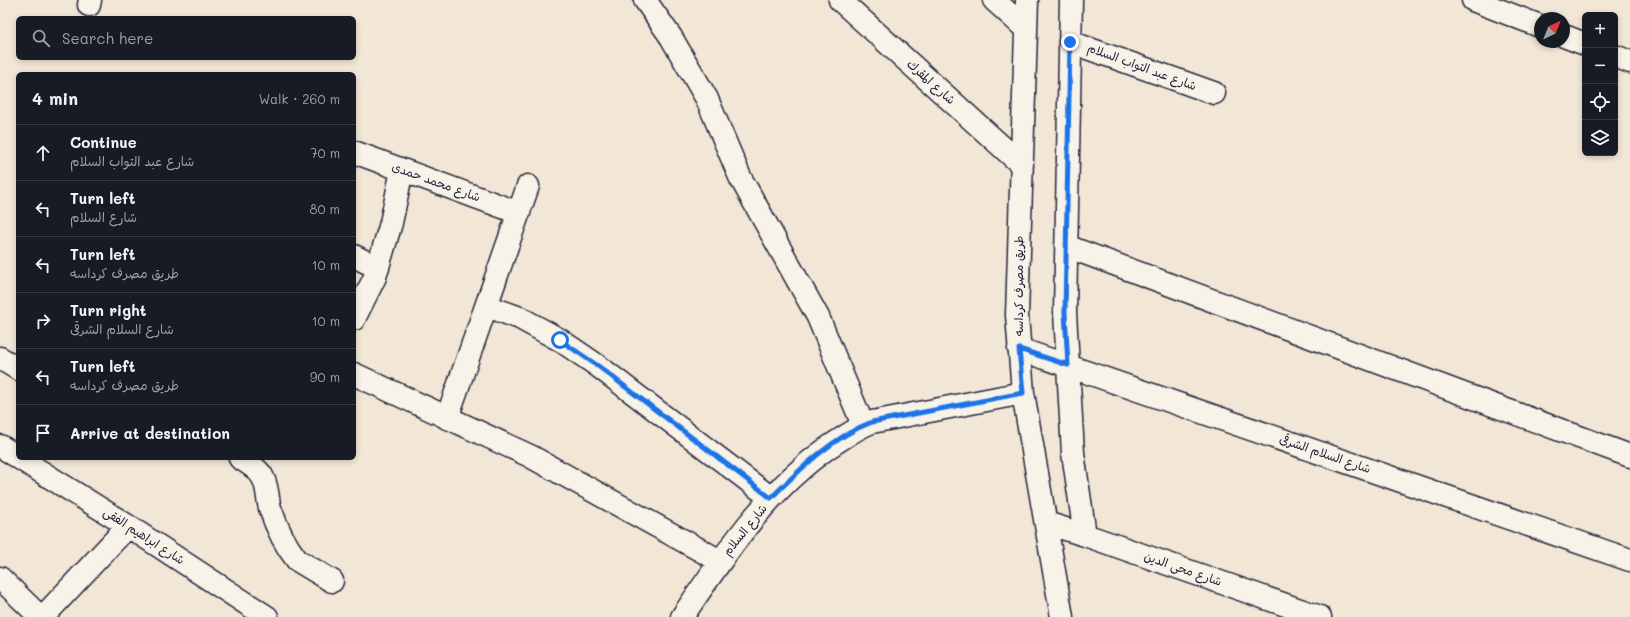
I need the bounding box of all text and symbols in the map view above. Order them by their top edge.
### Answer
north arrow [1534,12,1570,48]
map controls [1582,12,1618,156]
button: + [1582,12,1618,48]
search box [16,16,356,60]
icon: search [30,27,52,49]
text: Search here [62,28,153,48]
route end [1061,33,1079,51]
street label: شارع عبد التواب السلام [1085,39,1199,95]
button: − [1582,48,1618,84]
street label: شارع المقرك [903,55,959,109]
button: locate [1582,84,1618,120]
text: 4 min [32,87,78,109]
text: Walk · 260 m [259,90,340,107]
button: layers [1582,120,1618,156]
text: Continue [70,132,137,152]
icon: ahead [32,142,54,164]
text: 70 m [310,144,340,161]
text: شارع عبد التواب السلام [70,152,194,169]
street label: شارع محمد حمدى [389,158,483,206]
text: Turn left [70,188,135,208]
icon: left [32,198,54,220]
text: 80 m [310,200,340,217]
text: شارع السلام [70,208,137,225]
street label: طريق مصرف كرداسه [1010,236,1026,336]
text: Turn left [70,244,135,264]
icon: left [32,254,54,276]
text: 10 m [312,256,340,273]
text: طريق مصرف كرداسه [70,264,179,281]
text: Turn right [70,300,147,320]
icon: right [32,310,54,332]
text: 10 m [312,312,340,329]
text: شارع السلام الشرقى [70,320,174,337]
route start [551,331,569,349]
text: Turn left [70,356,135,376]
icon: left [32,366,54,388]
text: 90 m [310,368,340,385]
text: طريق مصرف كرداسه [70,376,179,393]
icon: arrive [32,422,54,444]
text: Arrive at destination [70,423,230,443]
street label: شارع السلام الشرقى [1277,430,1373,478]
street label: شارع السلام [719,500,771,560]
street label: شارع ابراهيم الفقى [100,503,188,569]
street label: شارع محى الدين [1142,547,1224,591]

